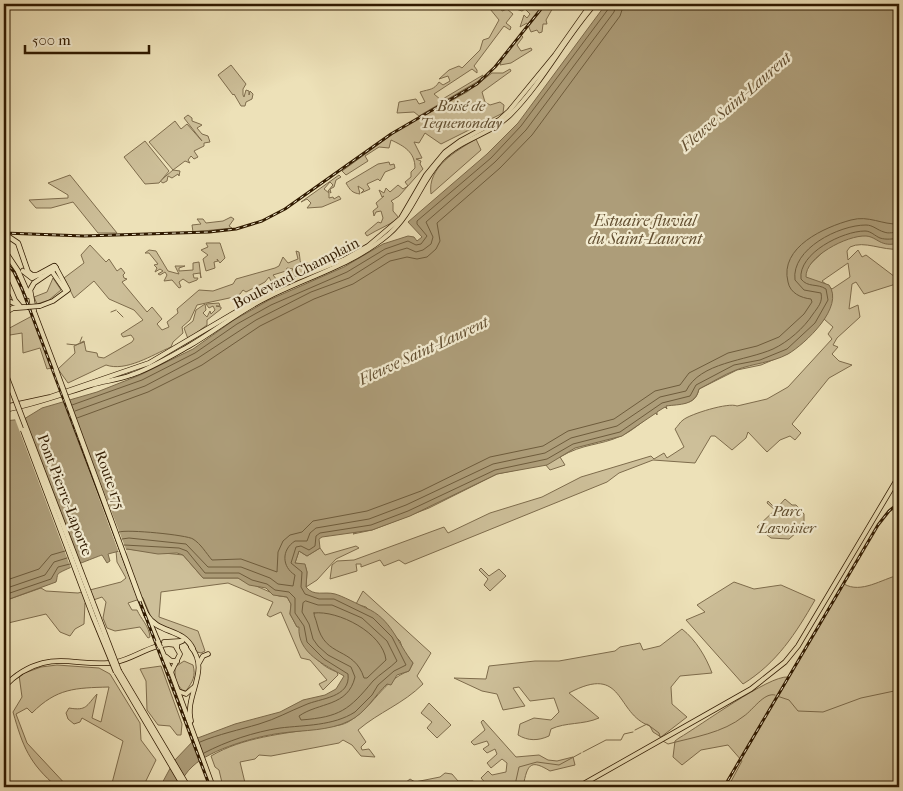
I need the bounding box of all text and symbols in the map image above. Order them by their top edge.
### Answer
scale bar [25,22,149,54]
text: 500 m [32,31,71,49]
water label: Fleuve Saint-Laurent [675,47,796,155]
park label: Boisé de Tequenonday [420,97,503,132]
water label: Estuaire fluvial du Saint-Laurent [588,211,703,248]
street label: Boulevard Champlain [230,233,362,313]
water label: Fleuve Saint-Laurent [354,312,492,389]
street label: Pont Pierre-Laporte [33,432,97,559]
street label: Route 175 [91,448,129,512]
park label: Parc Lavoisier [757,502,817,537]

